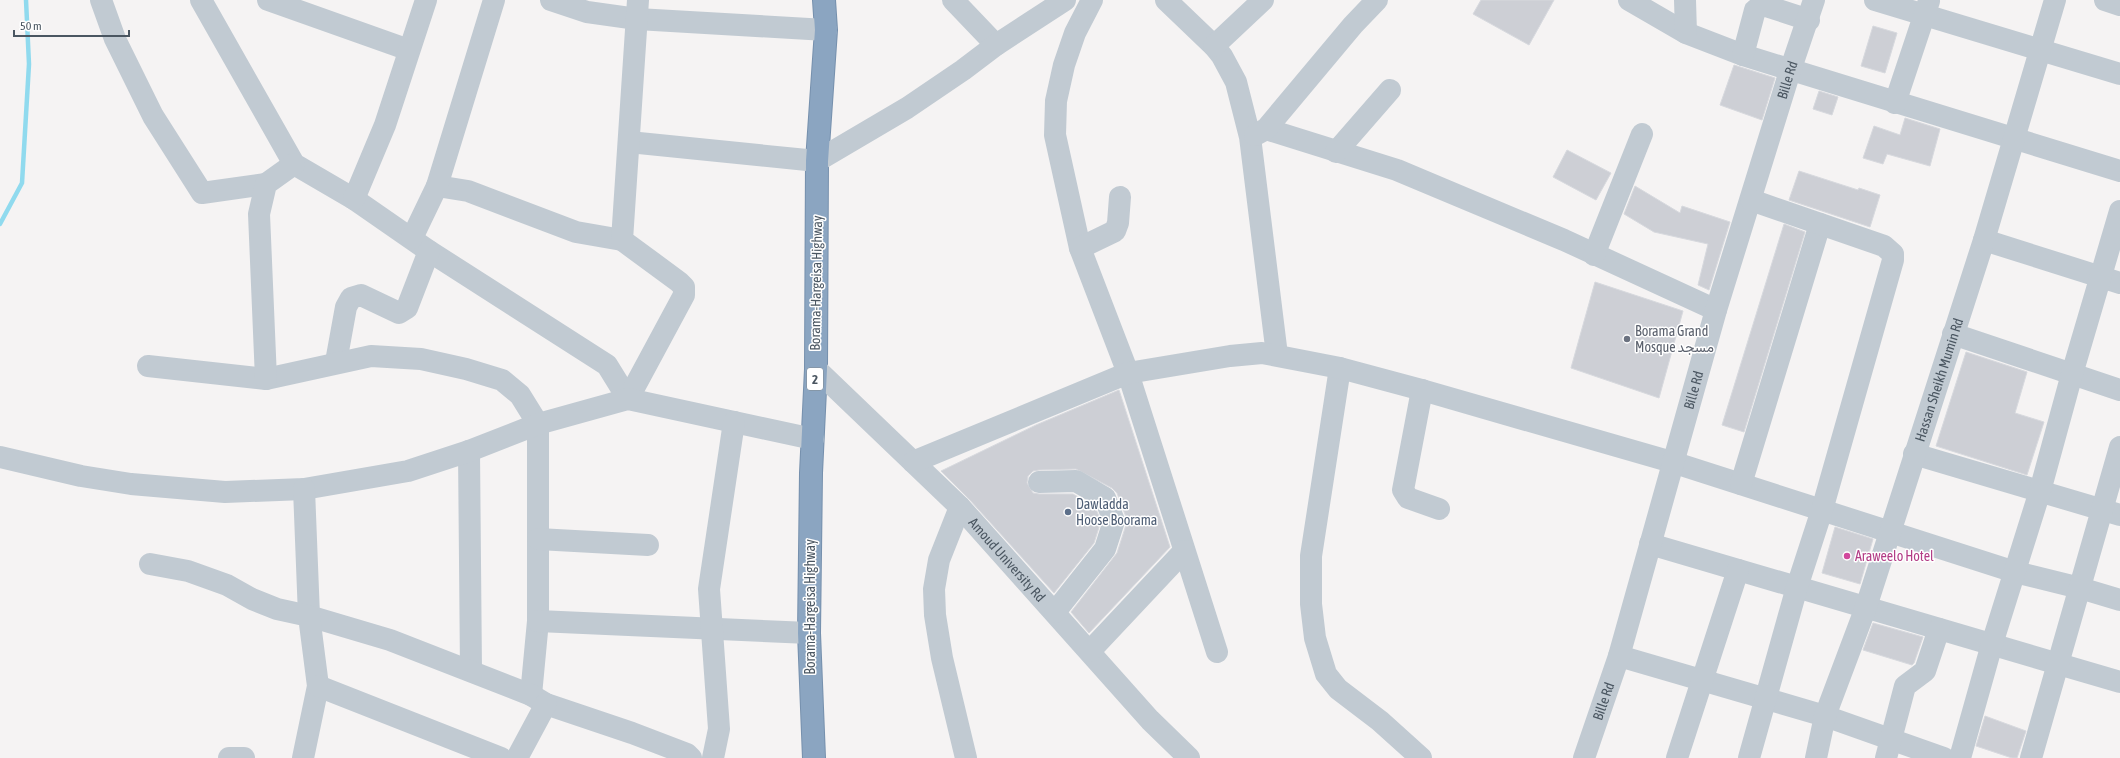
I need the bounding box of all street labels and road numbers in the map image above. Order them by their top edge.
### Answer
street label: Bille Rd [1774,59,1801,101]
street label: Borama-Hargeisa Highway [807,215,825,351]
street label: Hassan Sheikh Mumin Rd [1912,316,1966,444]
road number: 2 [807,368,823,390]
street label: Bille Rd [1681,369,1707,411]
street label: Amoud University Rd [965,514,1049,605]
street label: Borama-Hargeisa Highway [802,539,818,675]
street label: Bille Rd [1590,680,1617,722]

